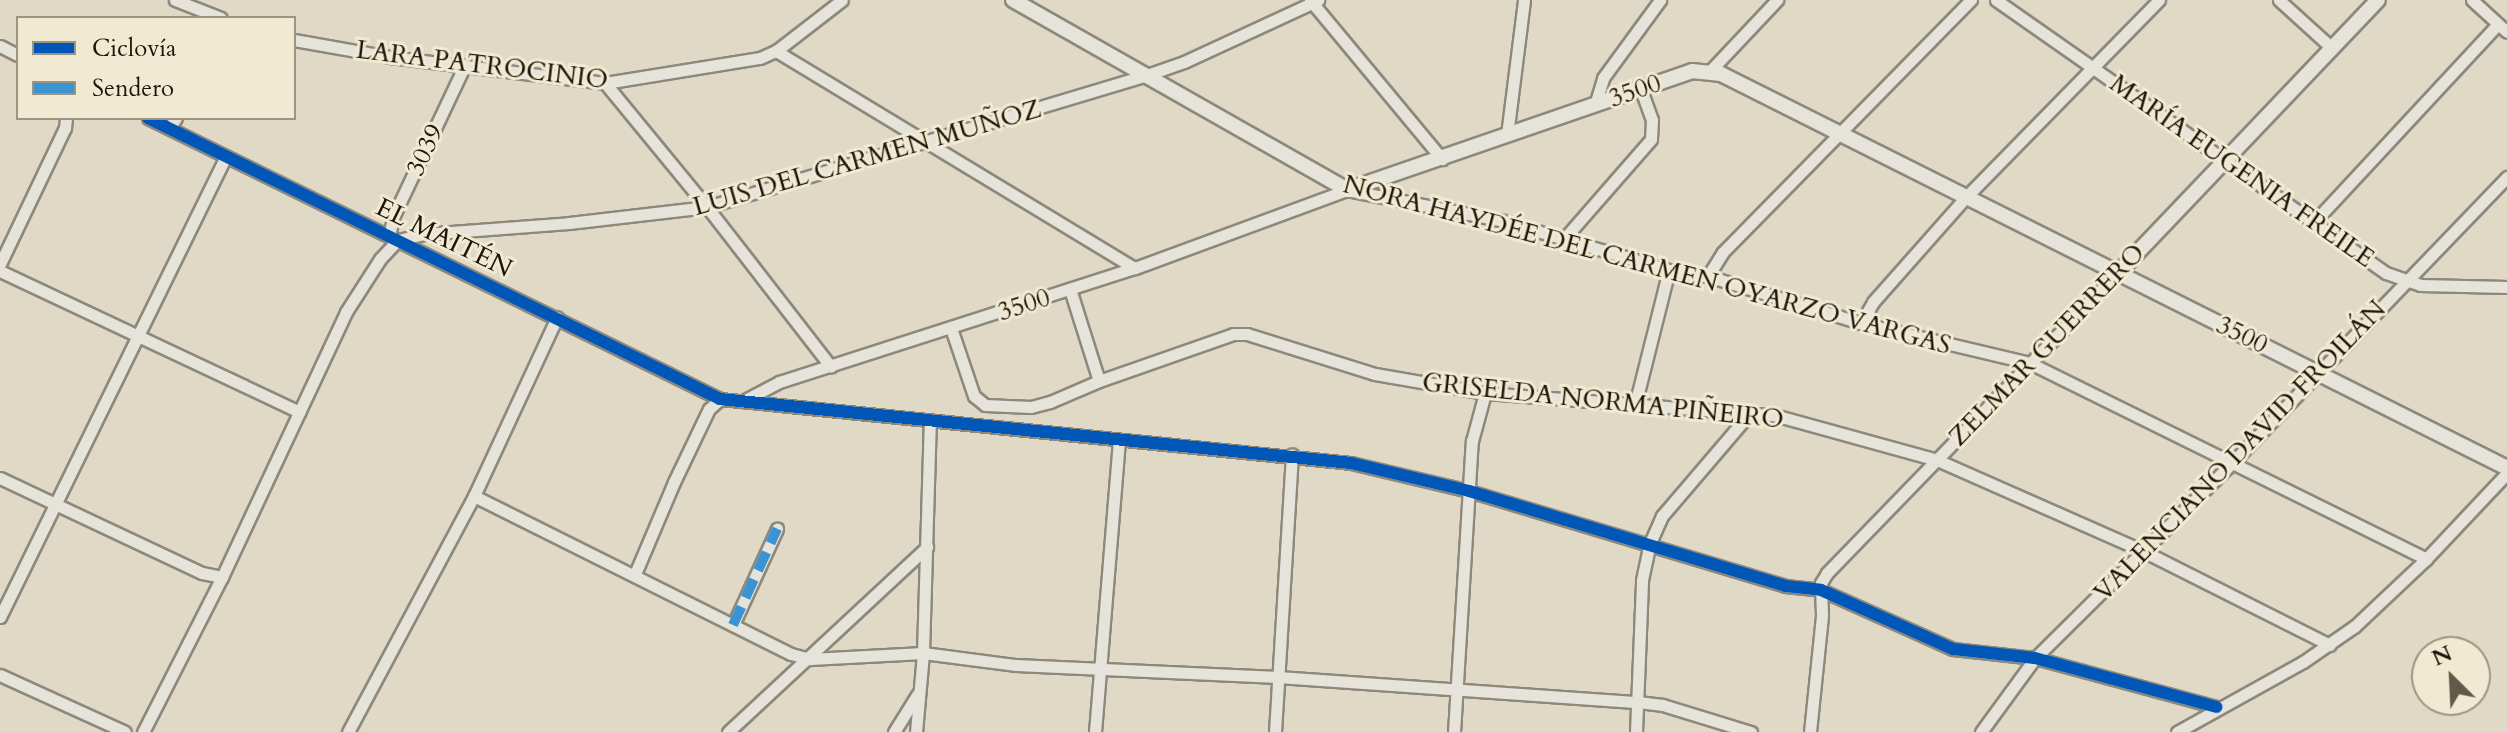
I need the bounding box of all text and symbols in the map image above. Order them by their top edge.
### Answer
legend [16,16,296,120]
text: Ciclovía [92,32,176,65]
street label: LARA PATROCINIO [354,34,610,96]
street label: 3500 [1605,68,1665,114]
street label: MARÍA EUGENIA FREILE [2104,68,2380,274]
text: Sendero [92,72,174,105]
street label: LUIS DEL CARMEN MUÑOZ [689,93,1045,223]
street label: 3039 [400,119,450,181]
street label: NORA HAYDÉE DEL CARMEN OYARZO VARGAS [1340,169,1954,361]
street label: EL MAITÉN [371,192,517,284]
street label: ZELMAR GUERRERO [1942,238,2152,452]
street label: 3500 [994,282,1054,328]
street label: VALENCIANO DAVID FROILÁN [2088,294,2392,608]
street label: 3500 [2211,309,2273,361]
street label: GRISELDA NORMA PIÑEIRO [1421,366,1785,436]
north arrow [2411,636,2491,716]
text: N [2427,638,2457,673]

